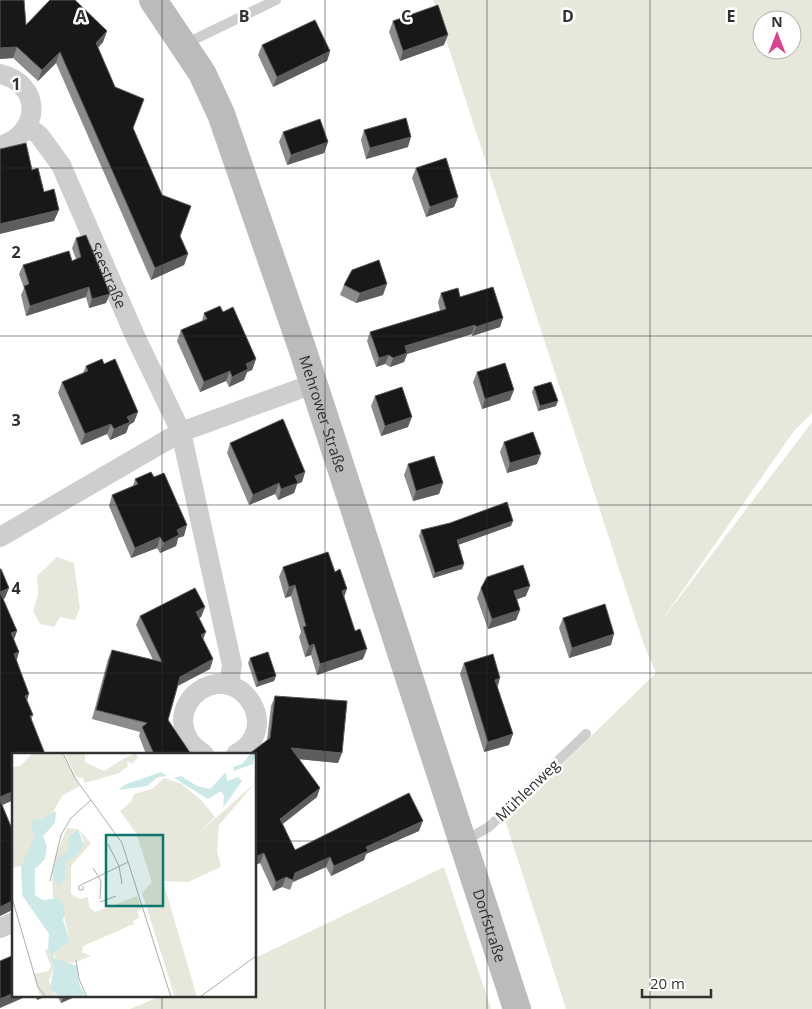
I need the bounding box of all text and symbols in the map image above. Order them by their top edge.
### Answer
text: A [75,5,87,27]
text: B [239,5,249,27]
text: C [401,5,411,27]
text: D [562,5,574,27]
text: E [727,5,736,27]
north arrow [752,10,802,60]
text: N [771,12,783,31]
text: 1 [11,73,21,95]
street label: Seestraße [86,239,132,311]
text: 2 [11,241,21,263]
street label: Mehrower Straße [295,353,352,475]
text: 3 [11,409,21,431]
text: 4 [11,577,21,599]
inset map [12,753,256,996]
street label: Mühlenweg [491,754,563,826]
street label: Dorfstraße [469,886,511,965]
scale bar [642,966,711,998]
text: 20 m [650,973,685,993]

